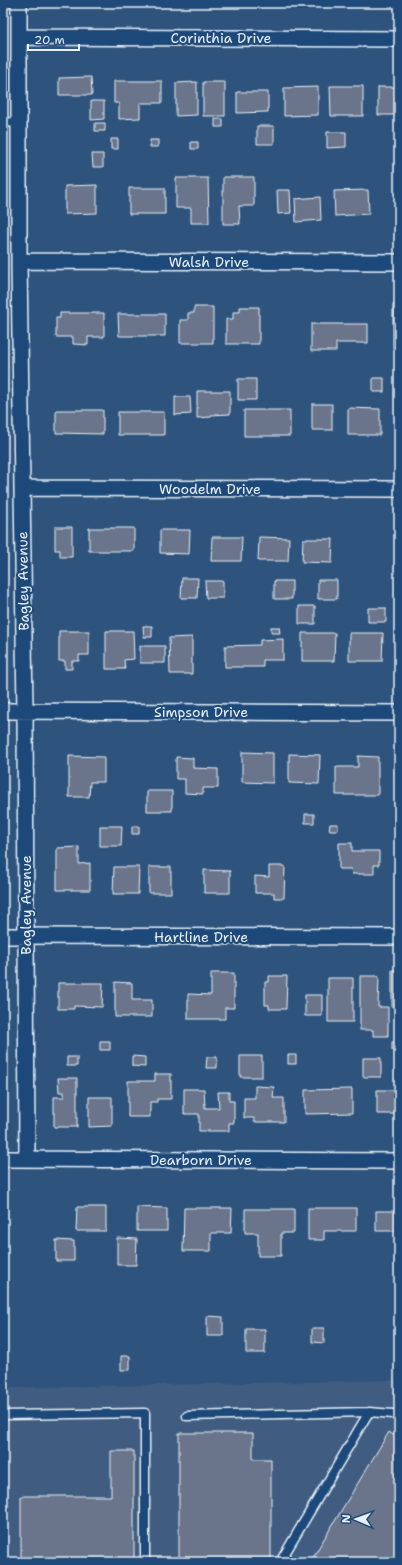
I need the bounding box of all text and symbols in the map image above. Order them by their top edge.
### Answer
scale bar [28,26,79,52]
street label: Corinthia Drive [171,29,272,47]
text: 20 m [34,32,65,48]
street label: Walsh Drive [169,253,249,271]
street label: Woodelm Drive [159,480,261,498]
street label: Bagley Avenue [13,531,33,631]
street label: Simpson Drive [154,703,248,721]
street label: Bagley Avenue [17,855,35,955]
street label: Hartline Drive [154,928,248,946]
street label: Dearborn Drive [150,1151,252,1169]
north arrow [336,1499,376,1539]
text: N [339,1514,354,1523]

